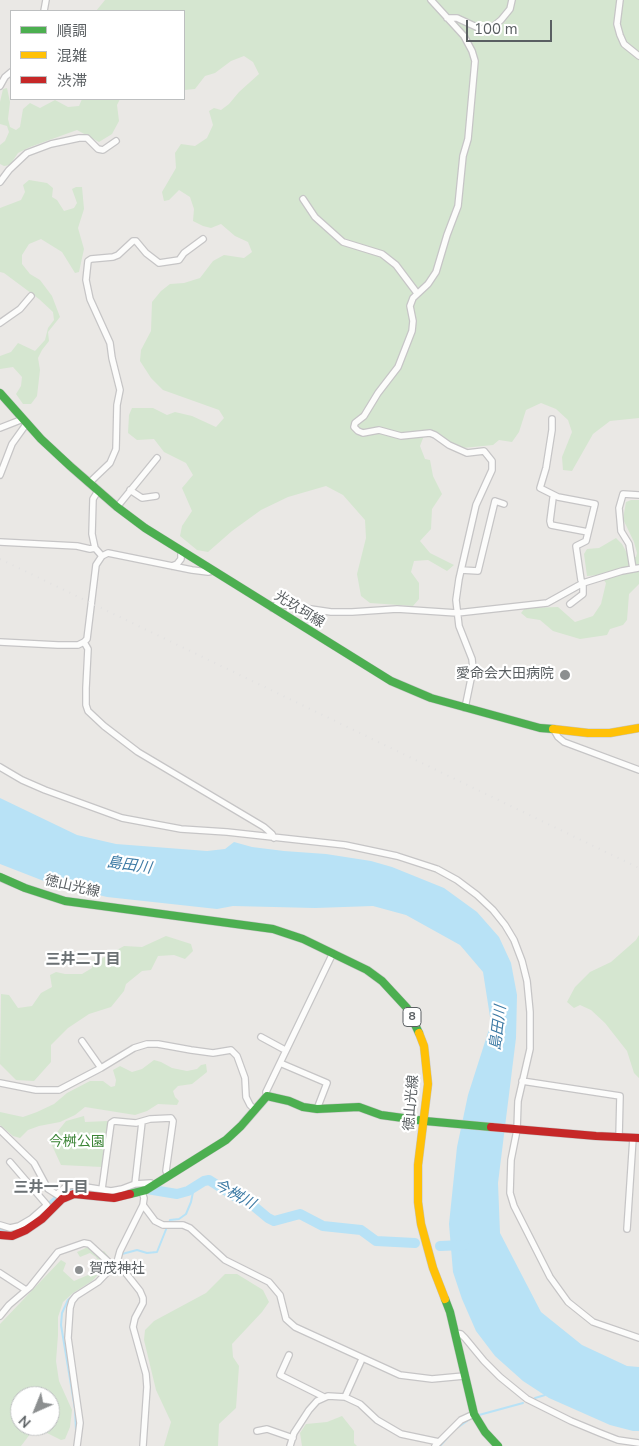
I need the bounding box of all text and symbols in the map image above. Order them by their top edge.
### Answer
legend [10,10,185,100]
scale bar [469,10,555,42]
text: 100 m [474,19,518,39]
text: 順調 [57,21,87,41]
text: 混雑 [57,46,87,66]
text: 渋滞 [57,71,87,91]
street label: 光玖珂線 [271,588,327,632]
place label: 愛命会大田病院 [456,667,554,683]
marker: 愛命会大田病院 [558,668,572,682]
water label: 島田川 [105,854,153,878]
street label: 徳山光線 [43,873,101,901]
district label: 三井二丁目 [46,951,120,969]
water label: 島田川 [487,1005,511,1051]
road number: 8 [403,1008,421,1026]
street label: 徳山光線 [401,1074,423,1132]
park label: 今桝公園 [49,1135,105,1151]
water label: 今桝川 [210,1176,258,1214]
district label: 三井一丁目 [14,1179,88,1197]
place label: 賀茂神社 [89,1262,145,1278]
marker: 賀茂神社 [73,1264,85,1276]
north arrow [10,1386,60,1436]
text: N [15,1411,35,1432]

